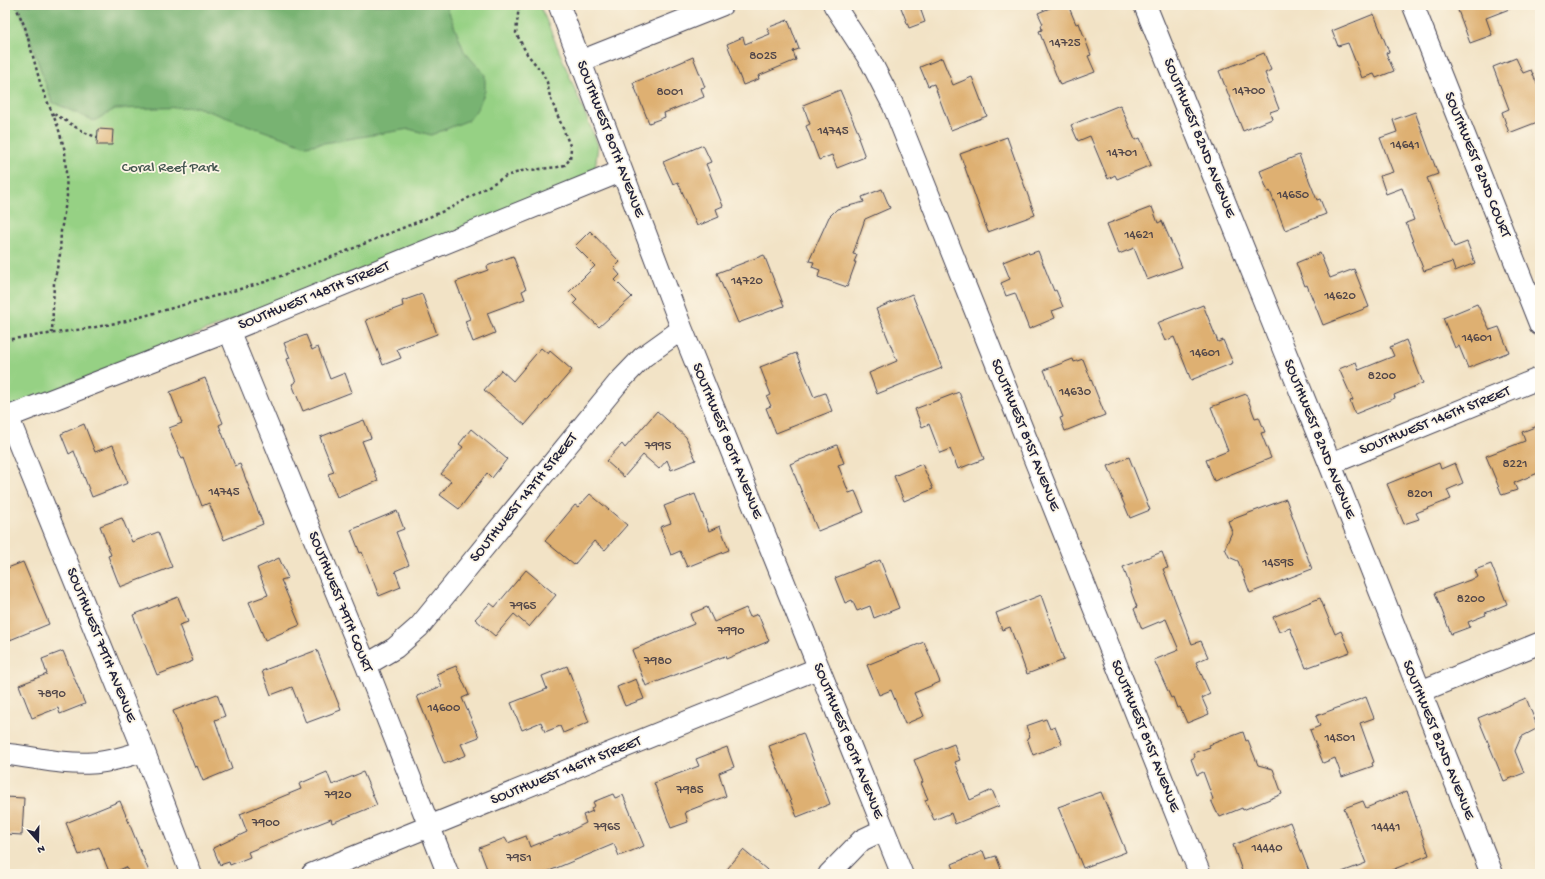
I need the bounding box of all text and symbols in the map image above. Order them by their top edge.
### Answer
house number: 14725 [1048,36,1081,51]
house number: 8025 [749,49,777,64]
street label: SOUTHWEST 82ND AVENUE [1159,56,1240,221]
street label: SOUTHWEST 80TH AVENUE [572,58,648,220]
house number: 14700 [1232,84,1266,99]
house number: 8001 [656,85,684,100]
street label: SOUTHWEST 82ND COURT [1440,90,1515,242]
house number: 14745 [816,124,849,139]
house number: 14641 [1389,138,1420,153]
house number: 14701 [1106,146,1137,161]
park label: Coral Reef Park [122,159,220,177]
house number: 14650 [1276,188,1310,203]
house number: 14621 [1123,228,1154,243]
street label: SOUTHWEST 148TH STREET [236,257,393,335]
house number: 14720 [730,274,764,289]
house number: 14620 [1323,289,1356,304]
house number: 14601 [1461,331,1492,346]
house number: 14601 [1189,346,1220,361]
street label: SOUTHWEST 81ST AVENUE [986,356,1064,514]
street label: SOUTHWEST 82ND AVENUE [1279,357,1360,522]
street label: SOUTHWEST 80TH AVENUE [688,361,767,522]
house number: 8200 [1368,369,1397,384]
street label: SOUTHWEST 146TH STREET [1357,382,1514,460]
house number: 14630 [1058,385,1092,400]
street label: SOUTHWEST 147TH STREET [466,429,583,566]
house number: 7995 [644,439,671,454]
house number: 8221 [1502,457,1528,472]
house number: 14745 [207,485,240,500]
house number: 8201 [1407,487,1433,502]
street label: SOUTHWEST 79TH COURT [304,529,377,676]
house number: 14595 [1261,556,1294,571]
street label: SOUTHWEST 79TH AVENUE [62,565,140,725]
house number: 8200 [1457,592,1486,607]
house number: 7965 [509,599,537,614]
house number: 7990 [716,624,745,639]
house number: 7980 [643,654,673,669]
street label: SOUTHWEST 81ST AVENUE [1106,657,1184,815]
street label: SOUTHWEST 82ND AVENUE [1398,658,1479,823]
street label: SOUTHWEST 80TH AVENUE [809,661,888,822]
house number: 7890 [37,687,67,702]
house number: 14600 [427,701,461,716]
house number: 14501 [1324,731,1355,746]
street label: SOUTHWEST 146TH STREET [488,732,645,810]
house number: 7985 [675,783,704,798]
house number: 7920 [323,788,352,803]
house number: 7900 [251,816,281,831]
house number: 7965 [593,820,621,835]
house number: 14441 [1371,820,1400,835]
north arrow [18,821,58,861]
house number: 14440 [1250,841,1283,856]
text: N [35,842,46,855]
house number: 7951 [505,851,532,866]

